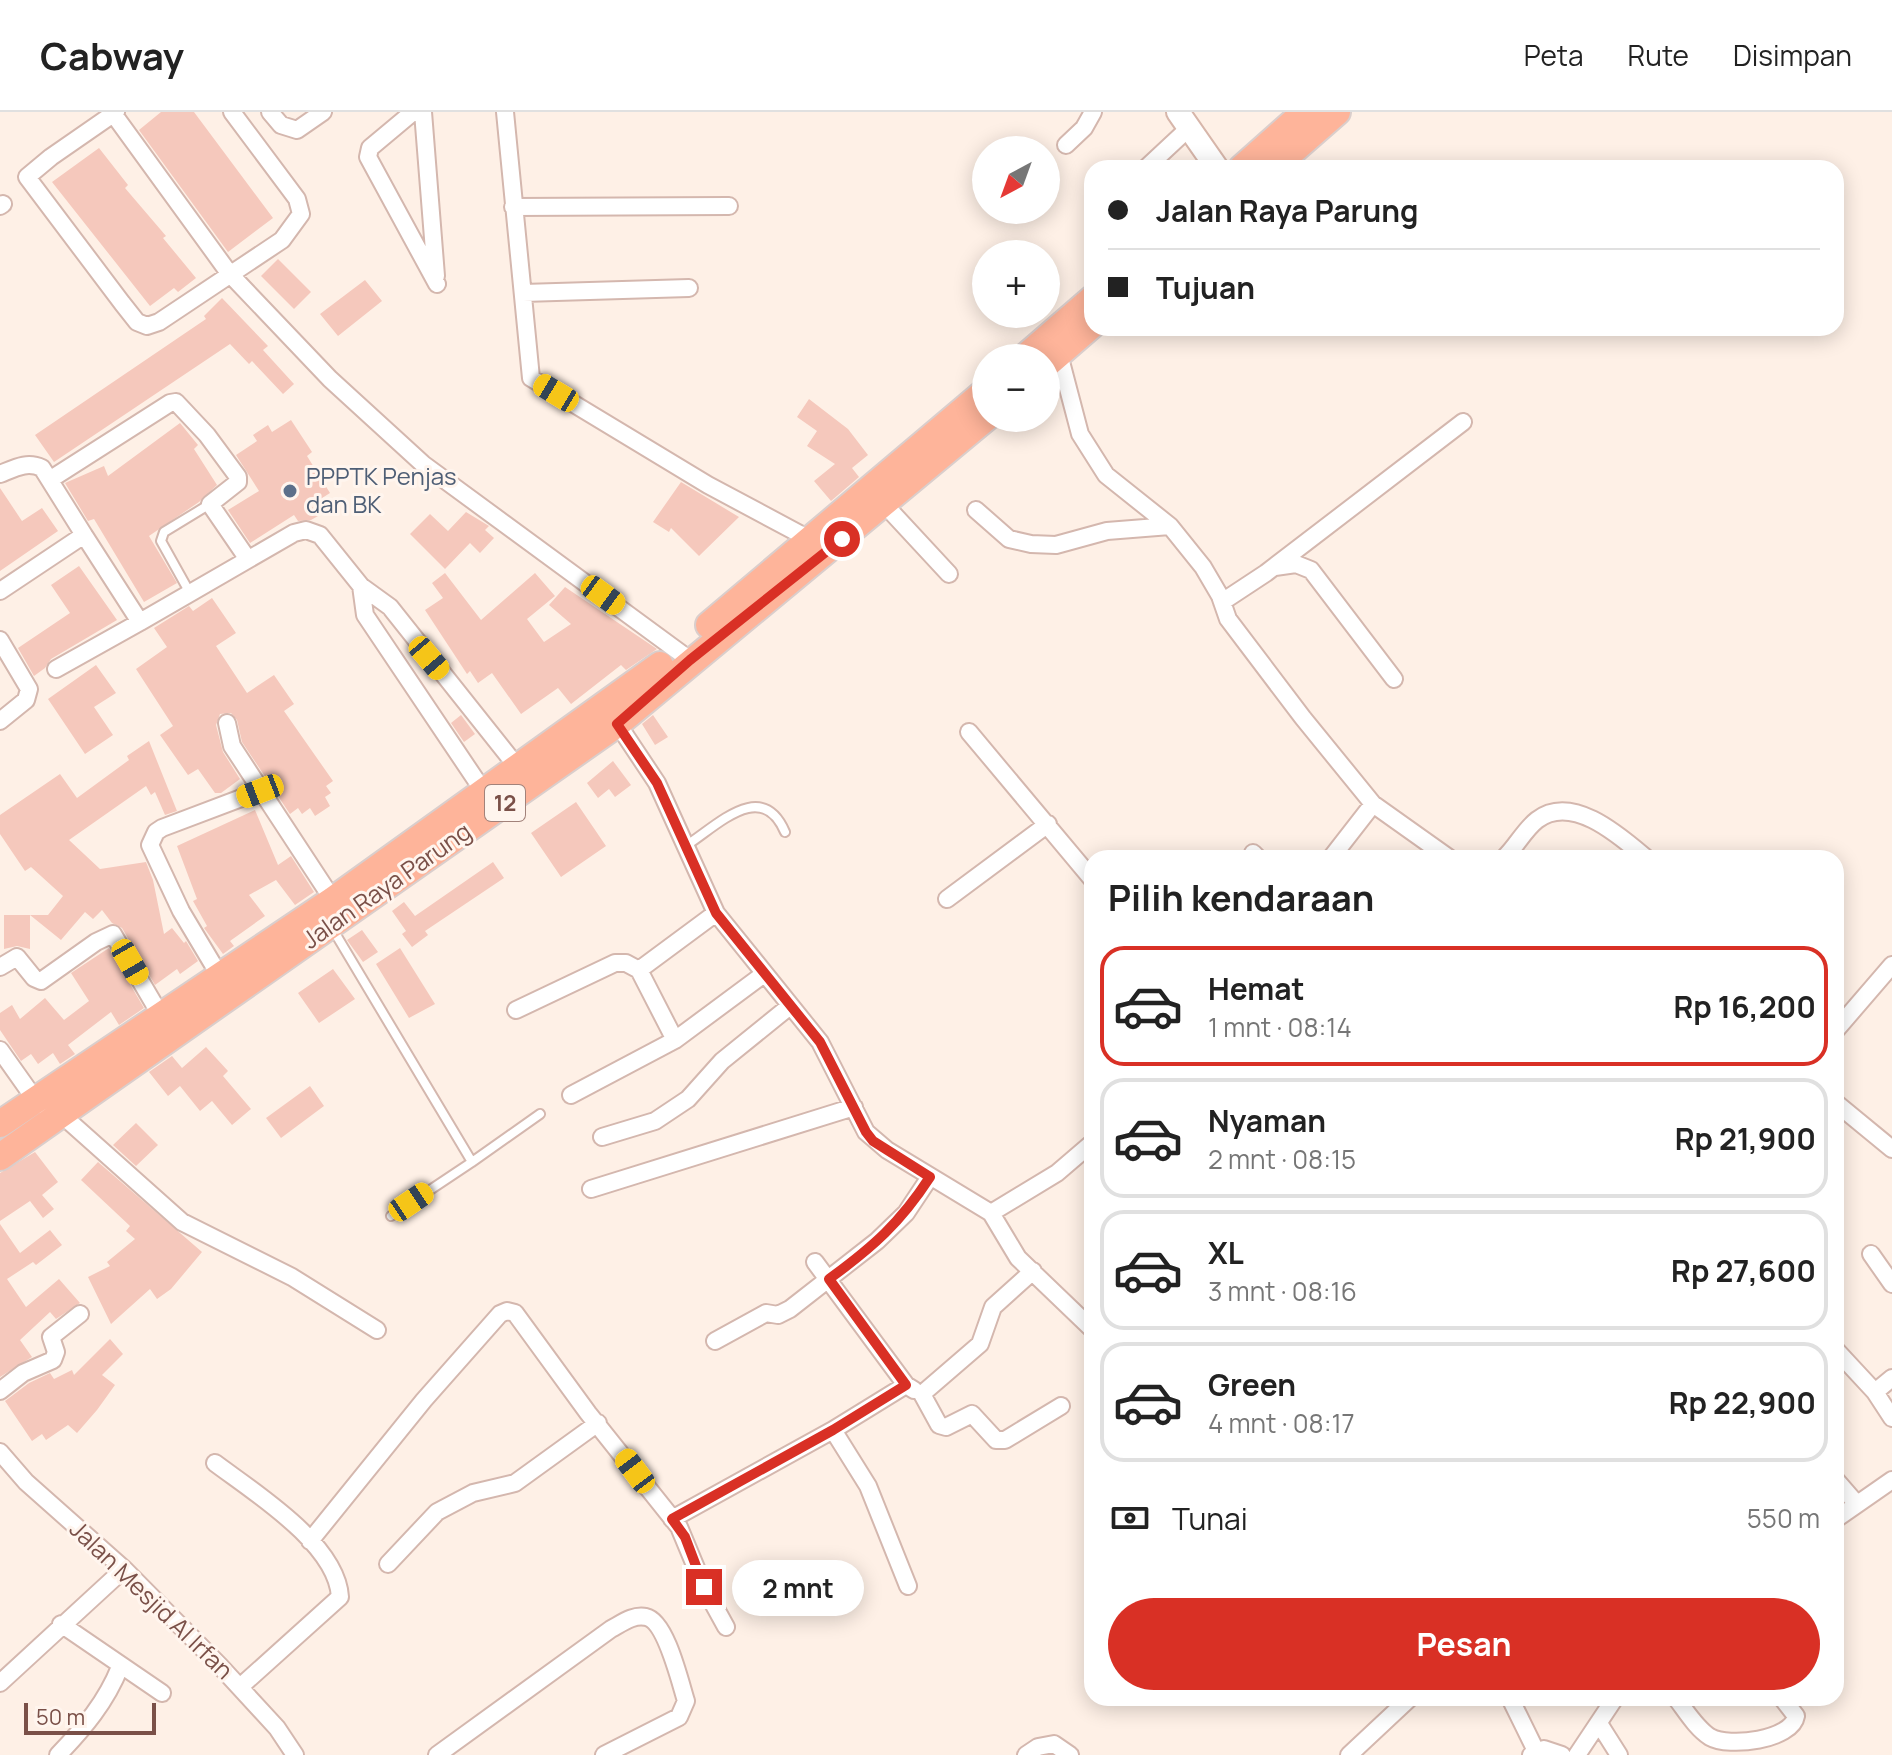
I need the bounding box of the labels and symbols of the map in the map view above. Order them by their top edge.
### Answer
north arrow [972,136,1060,224]
car [529,370,583,416]
place label: PPPTK Penjas dan BK [306,459,457,520]
marker: PPPTK Penjas dan BK [281,482,299,500]
route start [824,521,860,557]
car [577,571,629,619]
car [404,632,454,684]
car [233,771,287,811]
road number: 12 [485,785,525,821]
street label: Jalan Raya Parung [295,814,477,955]
car [108,935,152,989]
car [384,1179,438,1225]
car [611,1445,659,1497]
street label: Jalan Mesjid Al Irfan [63,1512,241,1686]
callout: 2 mnt [732,1559,864,1615]
route end [686,1569,722,1605]
scale bar [24,1699,156,1735]

